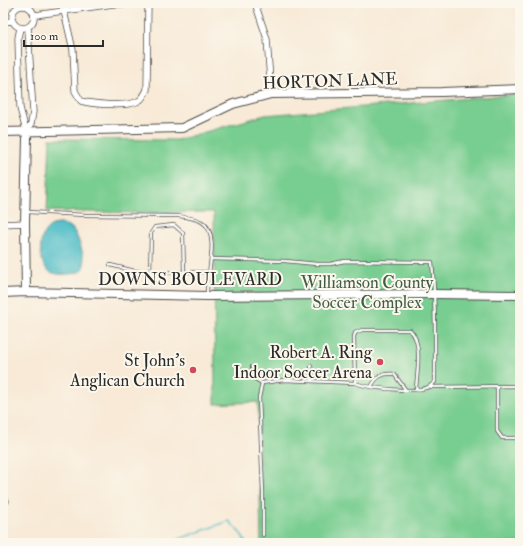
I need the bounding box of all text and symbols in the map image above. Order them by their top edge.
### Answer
scale bar [24,22,103,48]
text: 100 m [30,29,59,44]
street label: HORTON LANE [262,68,398,94]
street label: DOWNS BOULEVARD [98,269,282,290]
park label: Williamson County Soccer Complex [300,272,434,314]
place label: Robert A. Ring Indoor Soccer Arena [234,342,373,383]
place label: St John's Anglican Church [69,350,185,391]
marker: Robert A. Ring Indoor Soccer Arena [375,357,385,367]
marker: St John's Anglican Church [188,365,198,375]

